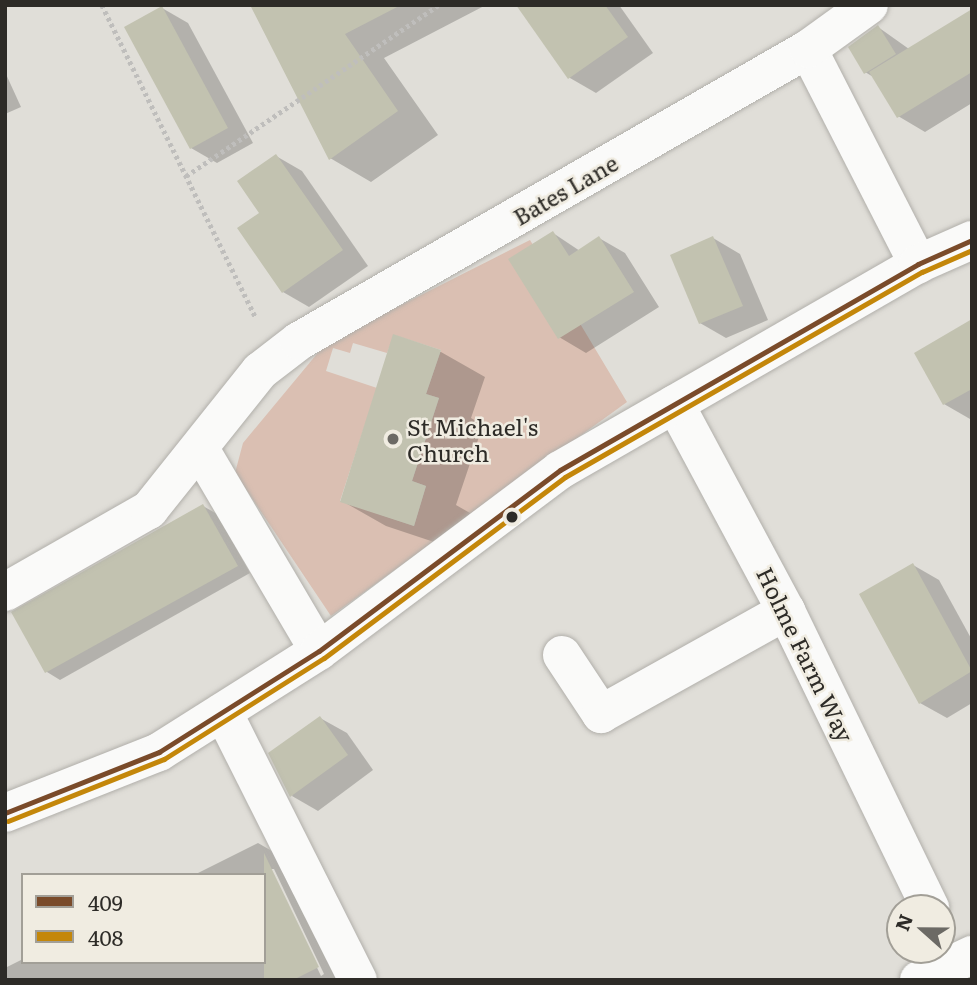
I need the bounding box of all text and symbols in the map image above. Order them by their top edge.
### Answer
street label: Bates Lane [508,148,622,230]
place label: St Michael's Church [407,412,538,466]
marker: St Michael's Church [385,431,401,447]
unlabelled marker [505,510,519,524]
street label: Holme Farm Way [752,562,860,746]
legend [21,873,266,964]
text: 409 [88,886,123,917]
north arrow [886,894,956,964]
text: N [887,910,919,935]
text: 408 [88,921,123,952]

